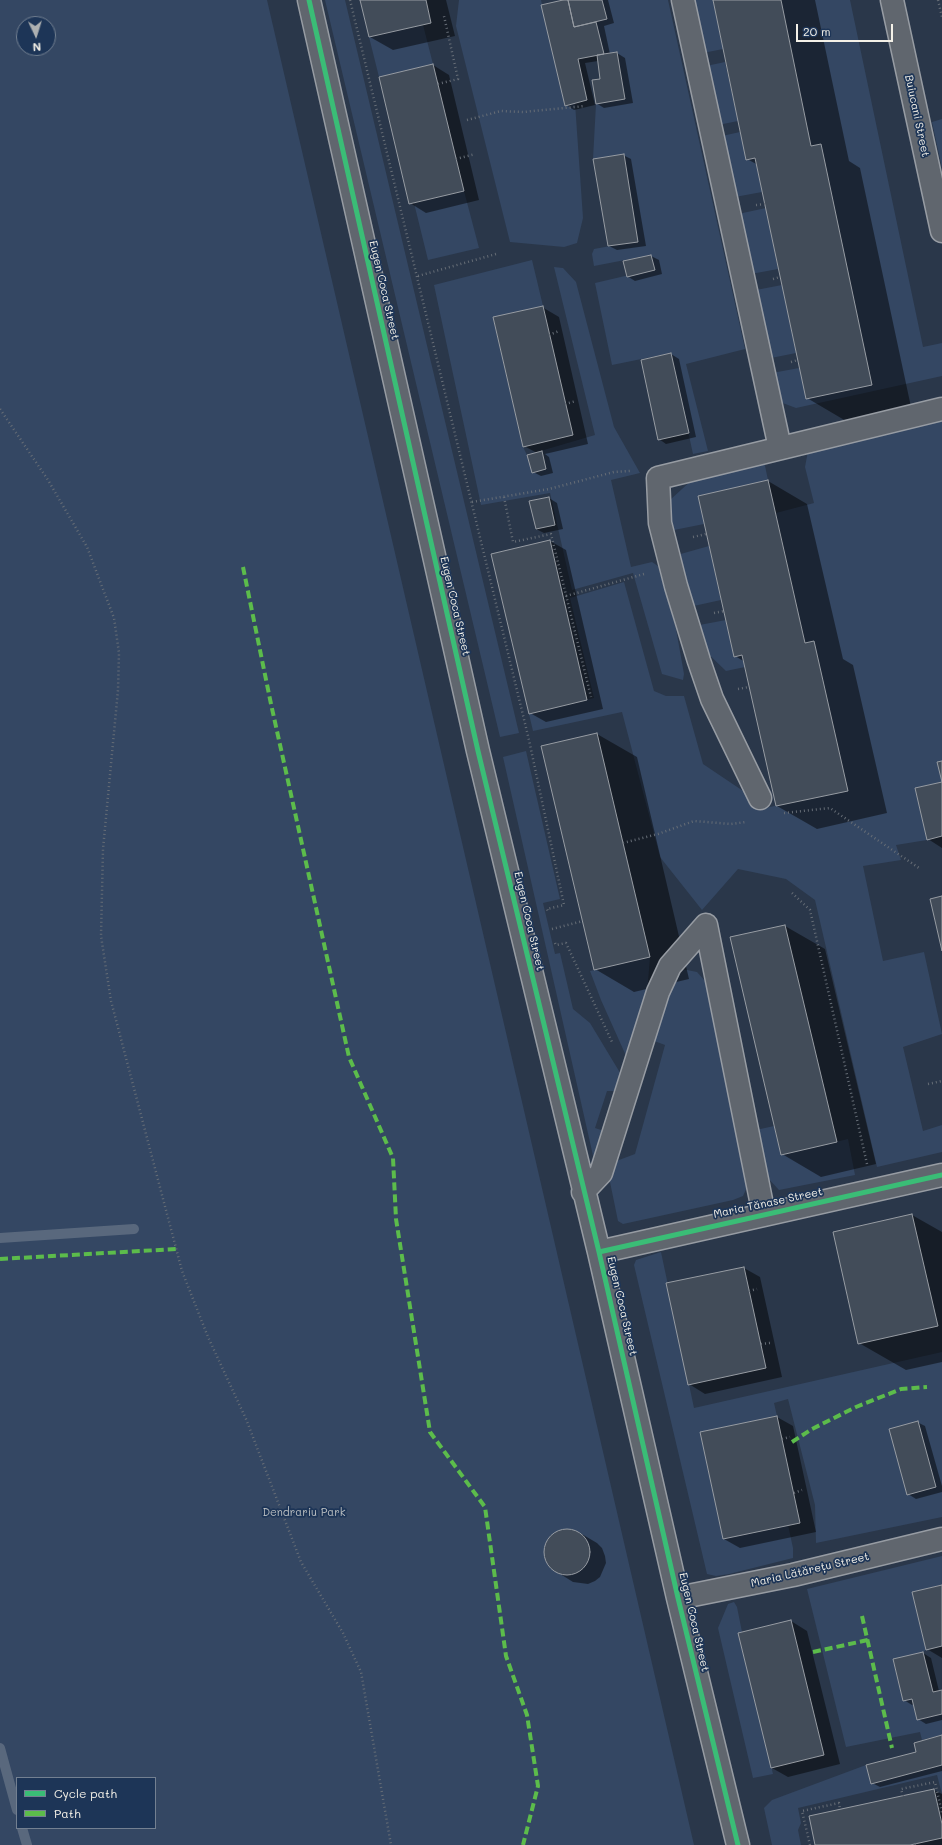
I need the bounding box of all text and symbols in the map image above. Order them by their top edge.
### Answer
north arrow [16,16,56,56]
scale bar [798,16,895,42]
text: 20 m [803,23,831,39]
text: N [32,40,42,55]
street label: Buiucani Street [902,74,932,158]
street label: Eugen Coca Street [366,239,402,341]
street label: Eugen Coca Street [437,555,473,657]
street label: Eugen Coca Street [511,870,547,972]
street label: Maria Tănase Street [712,1185,824,1221]
street label: Eugen Coca Street [604,1255,640,1357]
park label: Dendrariu Park [262,1506,346,1520]
street label: Maria Lătărețu Street [750,1550,870,1590]
street label: Eugen Coca Street [676,1571,712,1673]
legend [16,1777,156,1829]
text: Cycle path [54,1785,117,1801]
text: Path [54,1805,81,1821]

